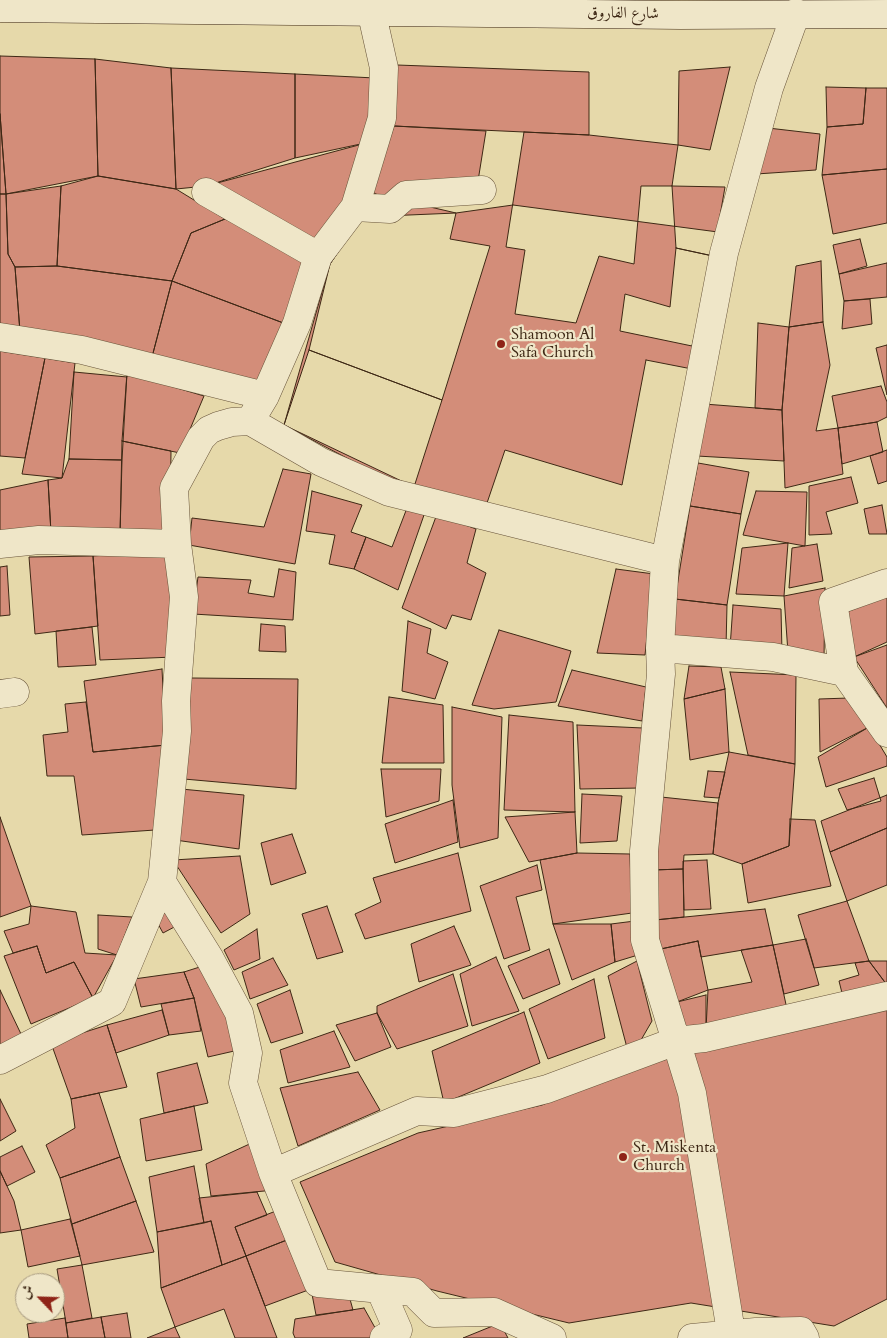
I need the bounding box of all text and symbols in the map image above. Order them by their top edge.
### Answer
street label: شارع الفاروق [587,4,659,24]
place label: Shamoon Al Safa Church [511,325,594,363]
marker: Shamoon Al Safa Church [495,338,507,350]
place label: St. Miskenta Church [633,1138,716,1176]
marker: St. Miskenta Church [617,1151,629,1163]
north arrow [15,1273,65,1323]
text: ش [15,1282,38,1302]

